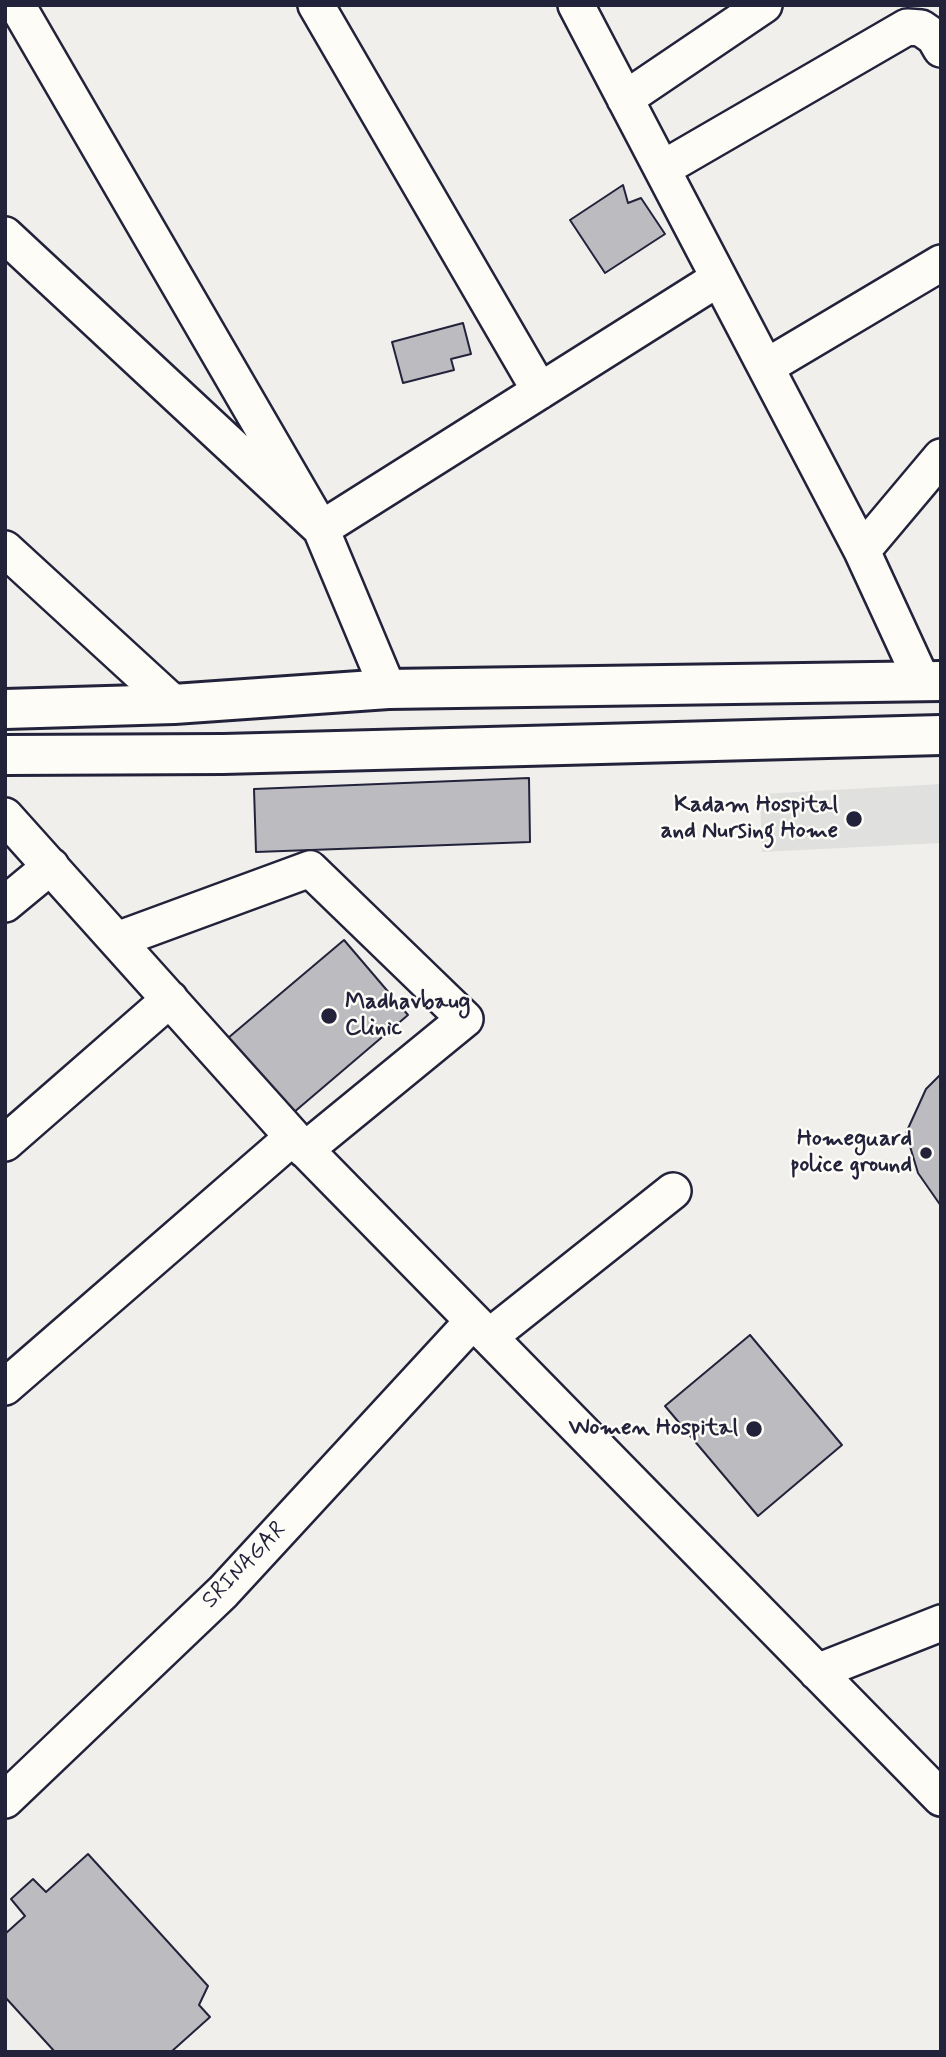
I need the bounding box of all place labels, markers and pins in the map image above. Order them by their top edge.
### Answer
place label: Kadam Hospital and Nursing Home [661,792,838,846]
marker: Kadam Hospital and Nursing Home [844,809,864,829]
place label: Madhavbaug Clinic [345,989,470,1043]
marker: Madhavbaug Clinic [319,1006,339,1026]
place label: Homeguard police ground [790,1126,912,1180]
marker: Homeguard police ground [918,1145,934,1161]
place label: Women Hospital [569,1415,738,1443]
marker: Women Hospital [744,1419,764,1439]

